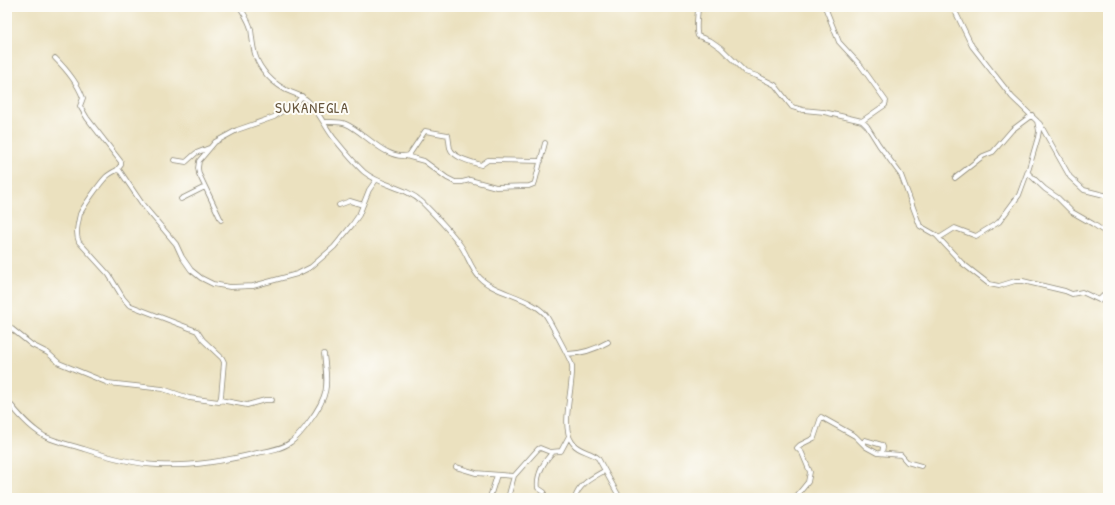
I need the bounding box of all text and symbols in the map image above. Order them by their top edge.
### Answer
district label: SUKANEGLA [275,97,349,118]

